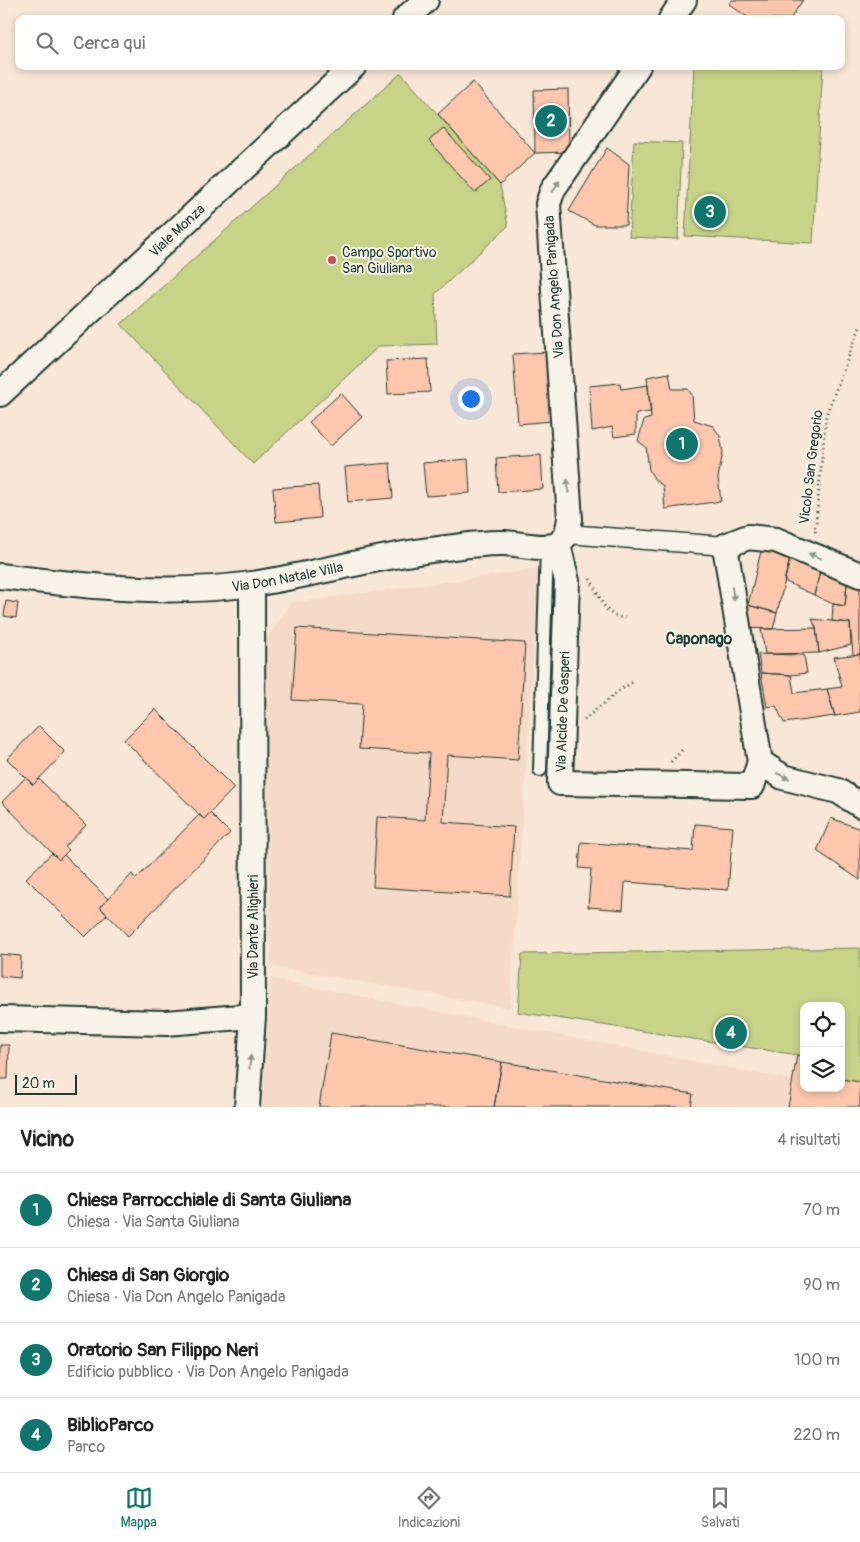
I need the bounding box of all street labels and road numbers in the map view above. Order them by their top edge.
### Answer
street label: Viale Monza [145,200,208,260]
street label: Via Don Angelo Panigada [541,215,567,359]
street label: Vicolo San Gregorio [796,408,827,525]
street label: Via Don Natale Villa [231,558,345,595]
street label: Via Alcide De Gasperi [552,651,574,773]
street label: Via Dante Alighieri [245,874,262,979]

